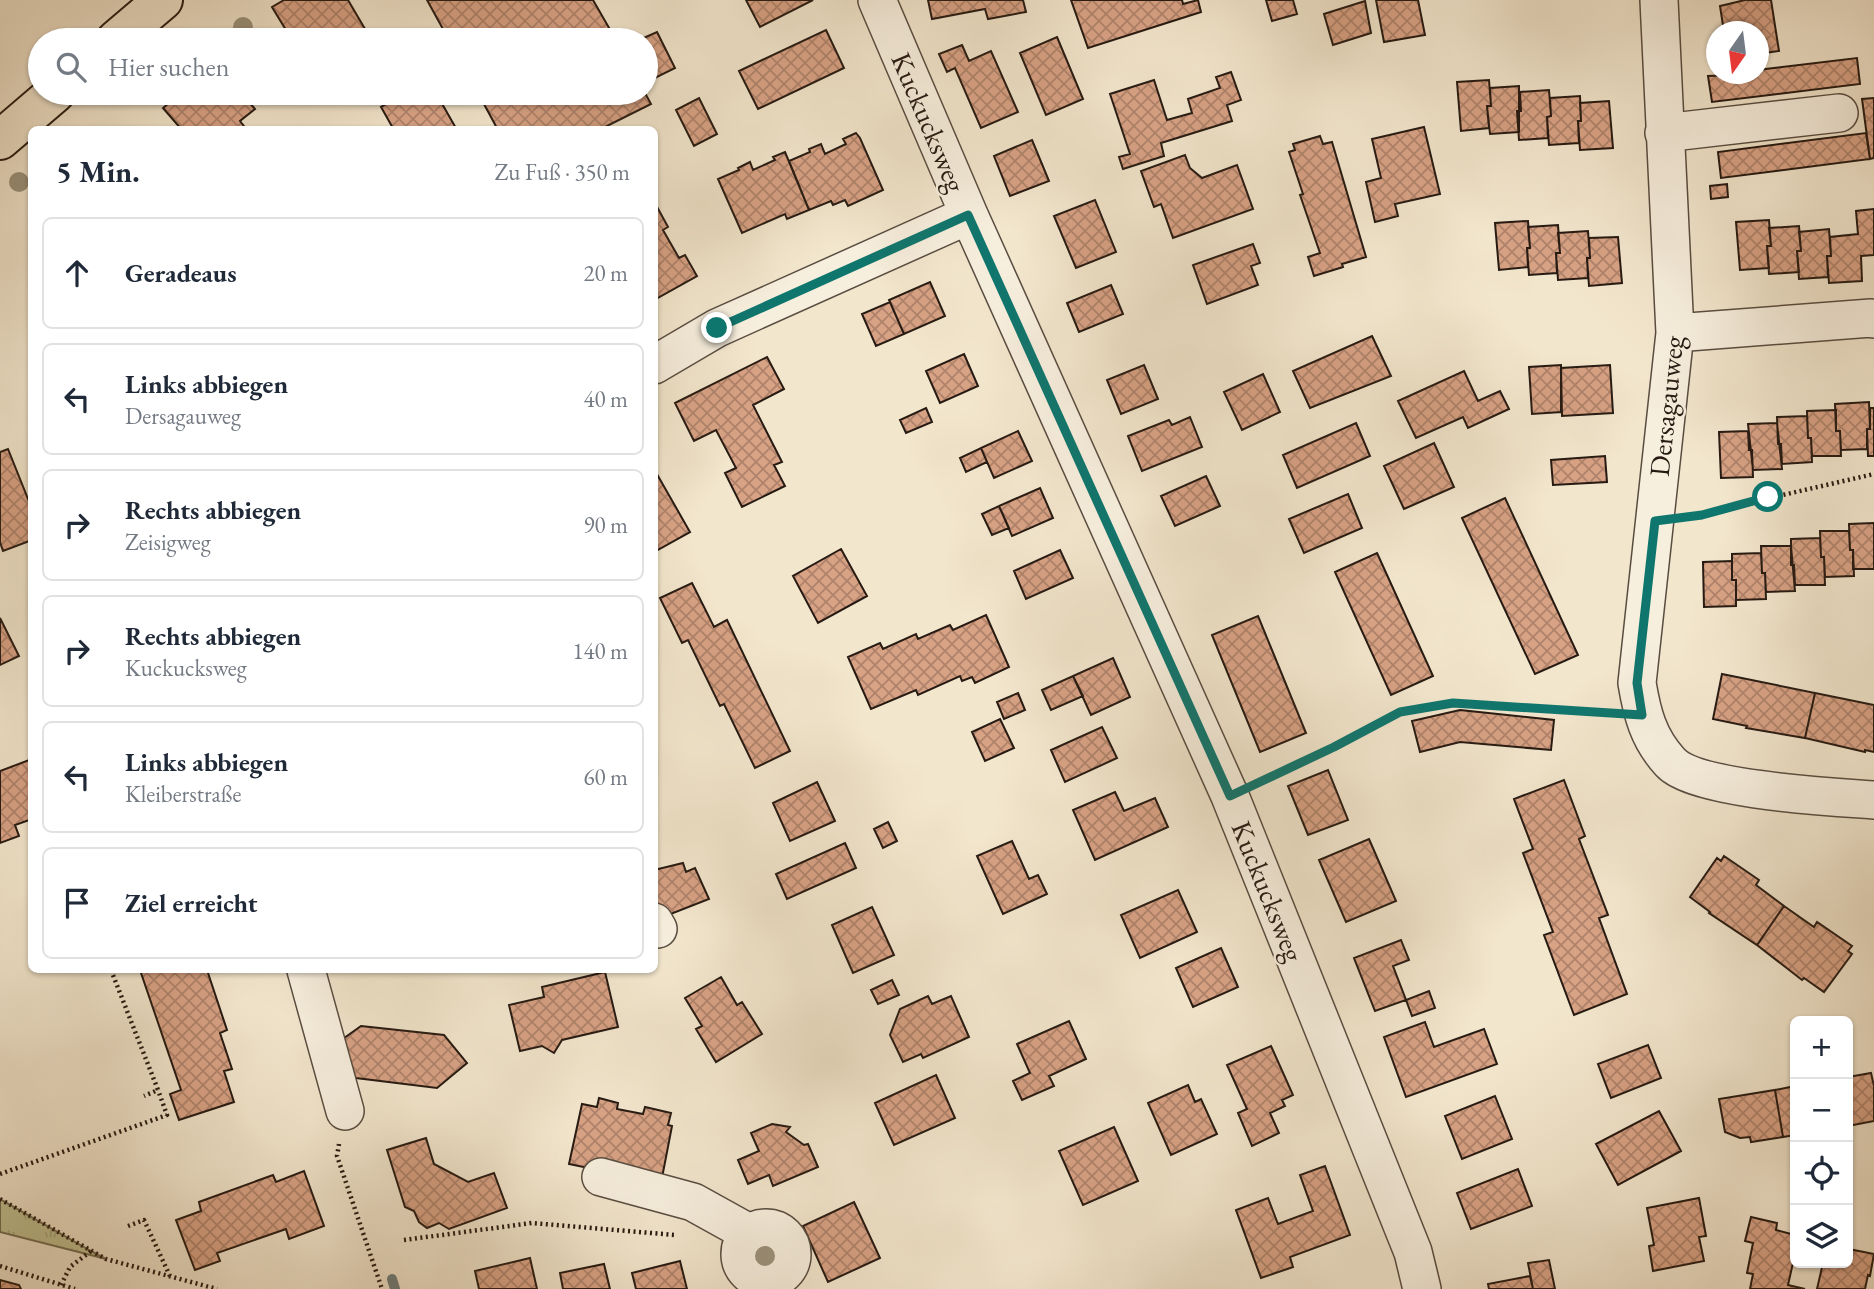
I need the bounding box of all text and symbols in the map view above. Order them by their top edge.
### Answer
north arrow [1706,21,1769,84]
search box [28,28,658,105]
street label: Kuckucksweg [883,47,975,198]
icon: search [52,48,90,86]
text: Hier suchen [108,50,229,84]
text: 5 Min. [56,152,140,191]
text: Zu Fuß · 350 m [495,157,630,187]
icon: ahead [58,254,96,292]
text: Geradeaus [125,256,237,290]
text: 20 m [583,258,628,288]
route end [701,312,732,343]
street label: Dersagauweg [1641,333,1691,478]
text: Links abbiegen [125,367,288,401]
icon: left [58,380,96,418]
text: 40 m [583,384,628,414]
text: Dersagauweg [125,401,241,431]
route start [1752,481,1783,512]
text: Rechts abbiegen [125,493,301,527]
icon: right [58,506,96,544]
text: 90 m [583,510,628,540]
text: Zeisigweg [125,527,211,557]
text: Rechts abbiegen [125,619,301,653]
icon: right [58,632,96,670]
text: 140 m [572,636,628,666]
text: Kuckucksweg [125,653,247,683]
text: Links abbiegen [125,745,288,779]
icon: left [58,758,96,796]
text: 60 m [583,762,628,792]
text: Kleiberstraße [125,779,241,809]
street label: Kuckucksweg [1224,816,1313,967]
icon: arrive [58,884,96,922]
text: Ziel erreicht [125,886,257,920]
map controls [1790,1016,1853,1268]
button: + [1790,1016,1853,1079]
button: − [1790,1079,1853,1142]
button: locate [1790,1142,1853,1205]
button: layers [1790,1205,1853,1268]

